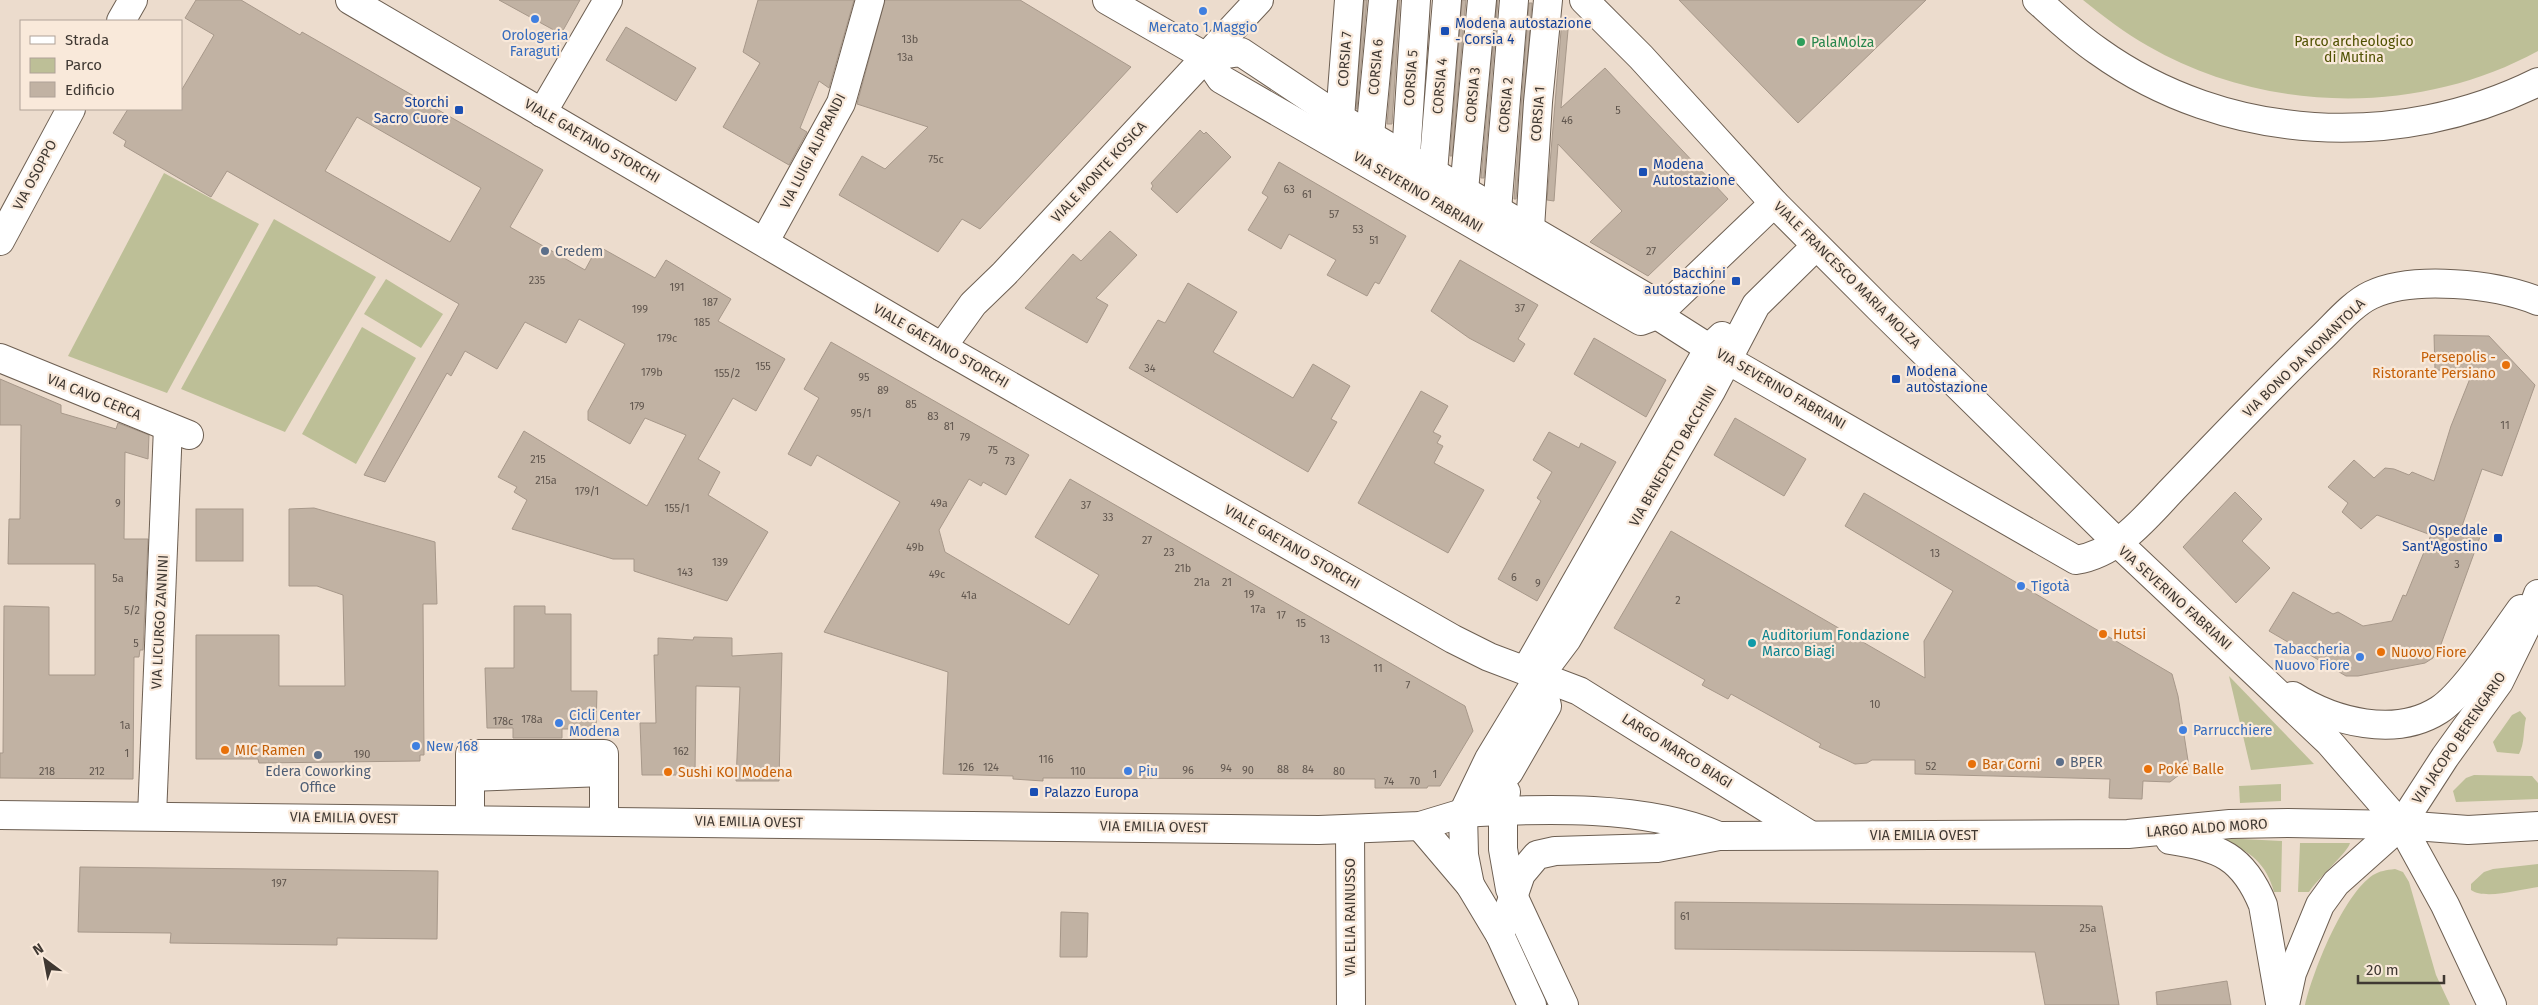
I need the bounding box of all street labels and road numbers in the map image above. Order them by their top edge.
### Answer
street label: CORSIA 7 [1335,31,1355,87]
street label: CORSIA 6 [1365,38,1387,96]
street label: CORSIA 5 [1401,49,1421,107]
street label: CORSIA 4 [1429,57,1451,115]
street label: CORSIA 3 [1462,66,1484,124]
street label: CORSIA 2 [1495,76,1517,134]
street label: CORSIA 1 [1528,86,1548,142]
street label: VIA LUIGI ALIPRANDI [777,91,849,211]
street label: VIALE GAETANO STORCHI [521,95,663,187]
street label: VIALE MONTE KOSICA [1048,118,1150,226]
street label: VIA OSOPPO [10,137,60,213]
street label: VIA SEVERINO FABRIANI [1350,148,1486,236]
street label: VIALE FRANCESCO MARIA MOLZA [1770,198,1924,352]
street label: VIA BONO DA NONANTOLA [2239,295,2369,421]
street label: VIALE GAETANO STORCHI [870,300,1012,392]
street label: VIA SEVERINO FABRIANI [1713,345,1849,433]
street label: VIA CAVO CERCA [44,370,144,424]
street label: VIA BENEDETTO BACCHINI [1626,383,1720,529]
street label: VIALE GAETANO STORCHI [1221,501,1363,593]
street label: VIA SEVERINO FABRIANI [2115,543,2235,653]
street label: VIA LICURGO ZANNINI [148,554,172,690]
street label: VIA JACOPO BERENGARIO [2409,669,2509,807]
street label: LARGO MARCO BIAGI [1619,710,1735,792]
street label: VIA EMILIA OVEST [290,809,399,827]
street label: VIA EMILIA OVEST [695,813,804,831]
street label: LARGO ALDO MORO [2146,815,2268,841]
street label: VIA EMILIA OVEST [1100,818,1209,836]
street label: VIA EMILIA OVEST [1870,827,1979,844]
street label: VIA ELIA RAINUSSO [1342,858,1359,976]

